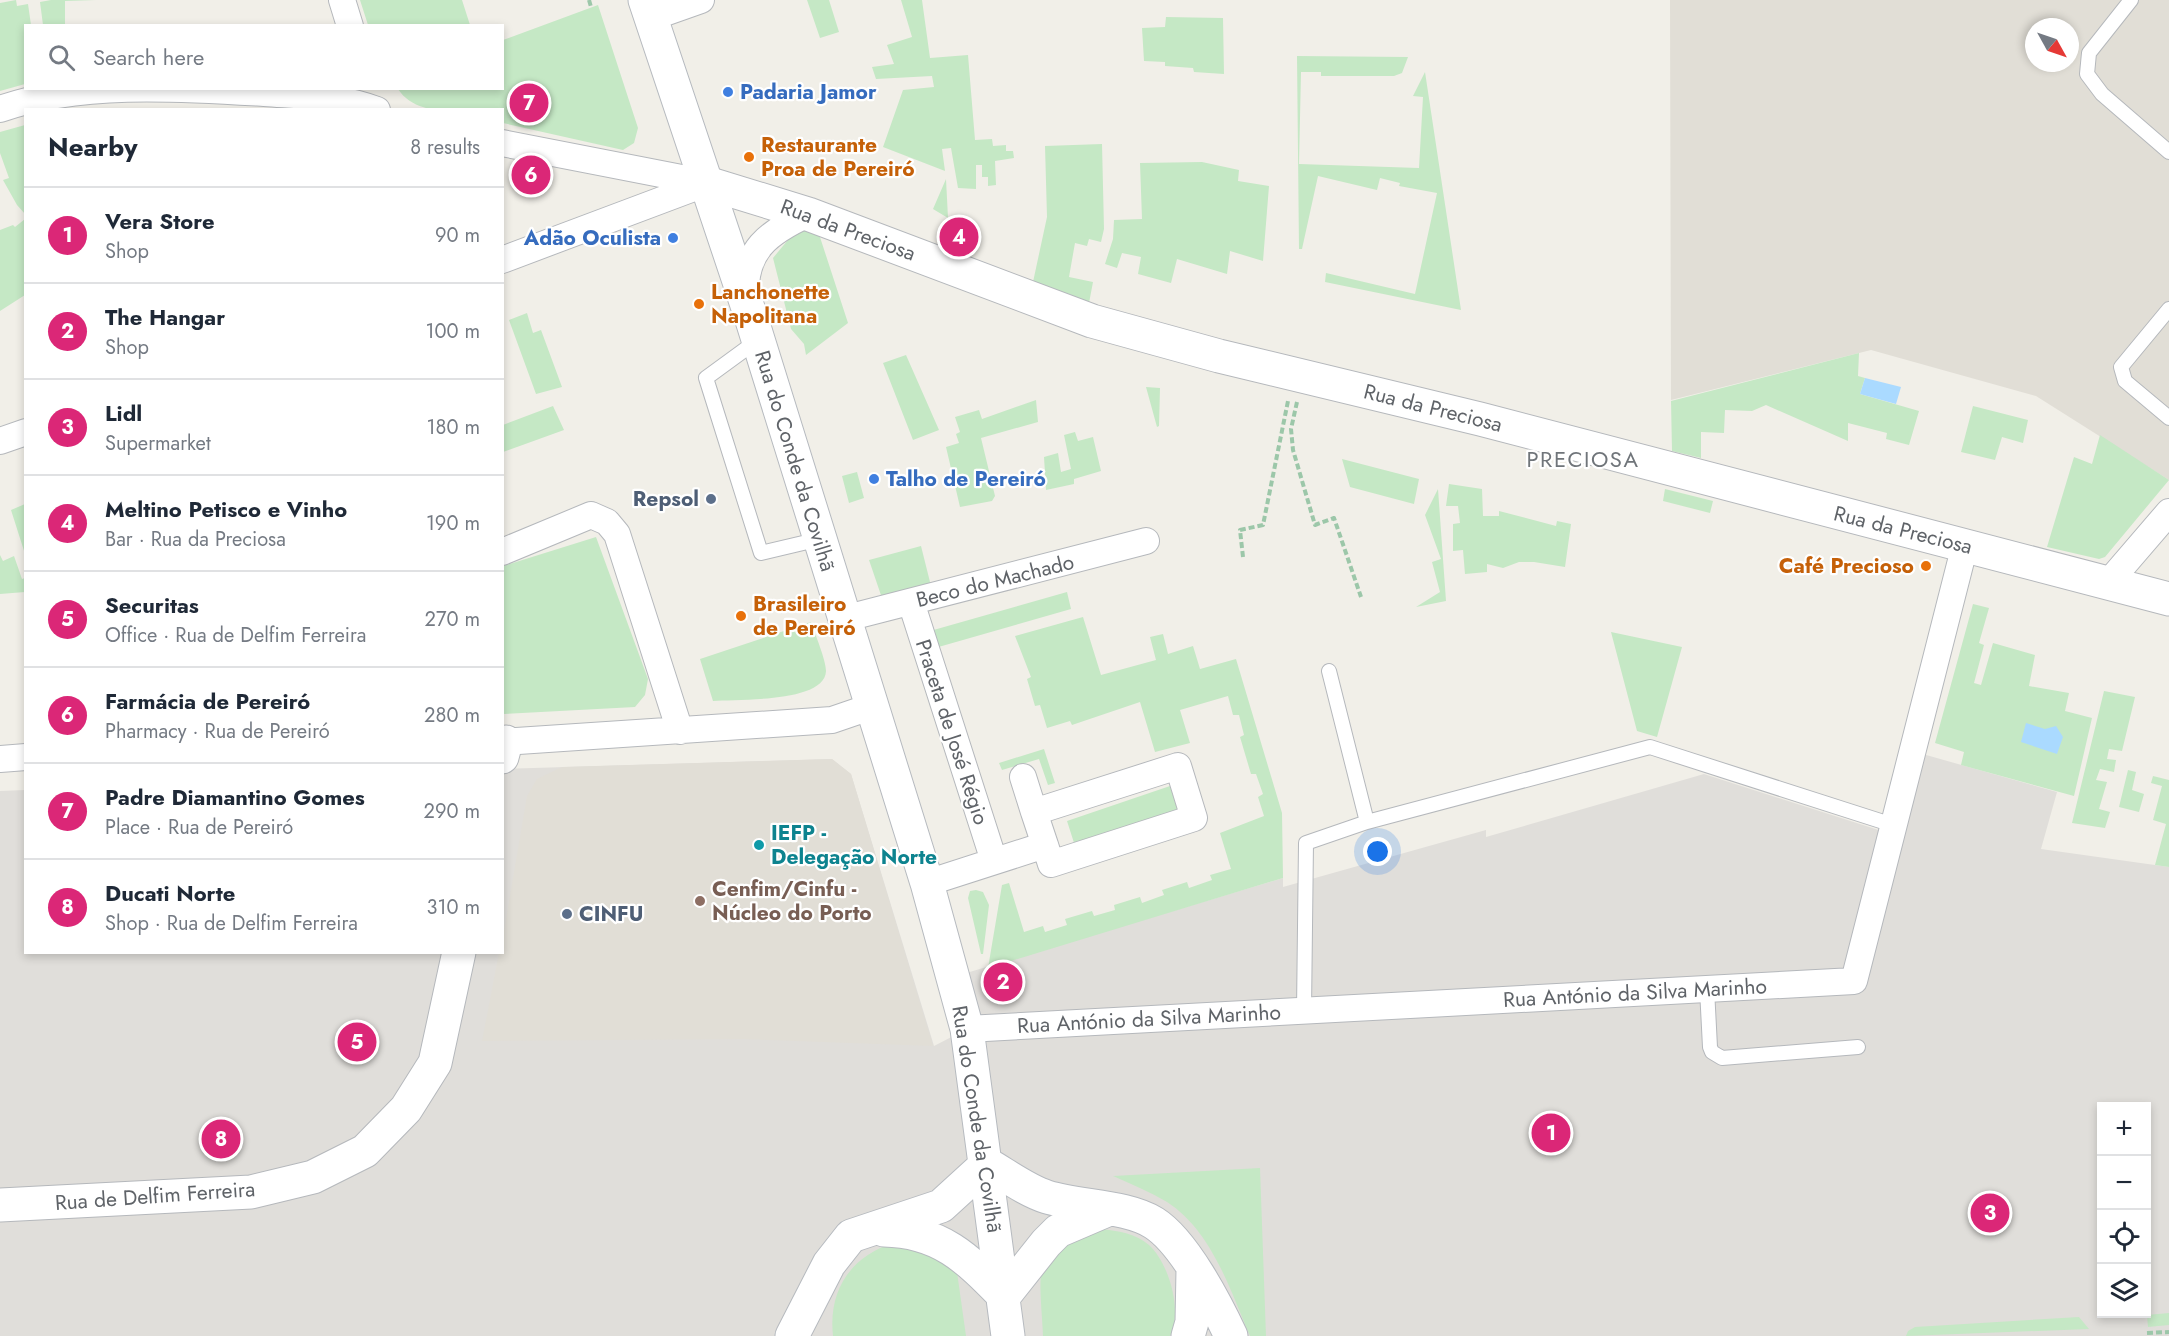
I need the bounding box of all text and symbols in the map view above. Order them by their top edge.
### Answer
north arrow [2025,18,2079,72]
search box [24,24,504,90]
icon: search [45,41,78,74]
text: Search here [93,41,204,73]
place label: Padaria Jamor [740,77,877,107]
pin: 7 [510,80,548,126]
marker: Padaria Jamor [721,85,735,99]
text: Nearby [48,128,137,166]
place label: Restaurante Proa de Pereiró [761,130,915,184]
text: 8 results [410,133,480,162]
marker: Restaurante Proa de Pereiró [742,150,756,164]
pin: 6 [512,152,550,198]
street label: Rua da Preciosa [776,192,920,268]
text: Vera Store [105,205,215,237]
pin: 4 [940,214,978,260]
text: 1 [62,221,73,250]
text: 90 m [435,221,480,250]
place label: Adão Oculista [523,223,661,253]
marker: Adão Oculista [666,231,680,245]
text: Shop [105,237,149,266]
place label: Lanchonette Napolitana [711,277,830,331]
marker: Lanchonette Napolitana [692,297,706,311]
text: The Hangar [105,301,225,333]
text: 2 [61,317,74,346]
text: 100 m [425,317,480,346]
text: Shop [105,333,149,362]
street label: Rua do Conde da Covilhã [747,347,843,575]
street label: Rua da Preciosa [1361,376,1505,440]
text: Lidl [105,397,142,429]
text: 3 [61,413,74,442]
text: 180 m [426,413,480,442]
text: Supermarket [105,429,211,458]
district label: PRECIOSA [1527,443,1639,475]
place label: Talho de Pereiró [886,464,1046,494]
marker: Talho de Pereiró [867,472,881,486]
place label: Repsol [633,484,699,514]
marker: Repsol [704,492,718,506]
text: Meltino Petisco e Vinho [105,493,347,525]
street label: Rua da Preciosa [1831,498,1975,562]
text: 4 [61,509,74,538]
text: 190 m [426,509,480,538]
text: Bar · Rua da Preciosa [105,525,286,554]
street label: Beco do Machado [913,547,1077,615]
place label: Café Precioso [1779,551,1914,581]
marker: Café Precioso [1919,559,1933,573]
text: Securitas [105,589,199,621]
place label: Brasileiro de Pereiró [753,589,856,643]
text: 5 [61,605,74,634]
text: 270 m [425,605,480,634]
marker: Brasileiro de Pereiró [734,609,748,623]
text: Office · Rua de Delfim Ferreira [105,621,366,650]
street label: Praceta de José Régio [908,635,996,829]
text: Farmácia de Pereiró [105,685,310,717]
text: 6 [61,701,74,730]
text: 280 m [424,701,480,730]
text: Pharmacy · Rua de Pereiró [105,717,330,746]
text: Padre Diamantino Gomes [105,781,365,813]
text: 7 [61,797,74,826]
text: 290 m [424,797,480,826]
text: Place · Rua de Pereiró [105,813,293,842]
place label: IEFP - Delegação Norte [771,818,937,872]
your location [1363,837,1392,866]
marker: IEFP - Delegação Norte [752,838,766,852]
place label: Cenfim/Cinfu - Núcleo do Porto [712,874,872,928]
text: Ducati Norte [105,877,235,909]
text: 8 [61,893,74,922]
text: 310 m [426,893,480,922]
marker: Cenfim/Cinfu - Núcleo do Porto [693,894,707,908]
place label: CINFU [579,899,643,929]
marker: CINFU [560,907,574,921]
text: Shop · Rua de Delfim Ferreira [105,909,358,938]
pin: 2 [984,960,1022,1004]
street label: Rua António da Silva Marinho [1502,971,1768,1015]
street label: Rua António da Silva Marinho [1016,997,1282,1041]
street label: Rua do Conde da Covilhã [944,1003,1010,1235]
pin: 5 [338,1020,376,1064]
map controls [2097,1102,2151,1318]
button: + [2097,1102,2151,1156]
pin: 1 [1532,1110,1570,1156]
pin: 8 [202,1116,240,1162]
button: − [2097,1156,2151,1210]
street label: Rua de Delfim Ferreira [54,1174,256,1218]
pin: 3 [1970,1190,2010,1236]
button: locate [2097,1210,2151,1264]
button: layers [2097,1264,2151,1318]

